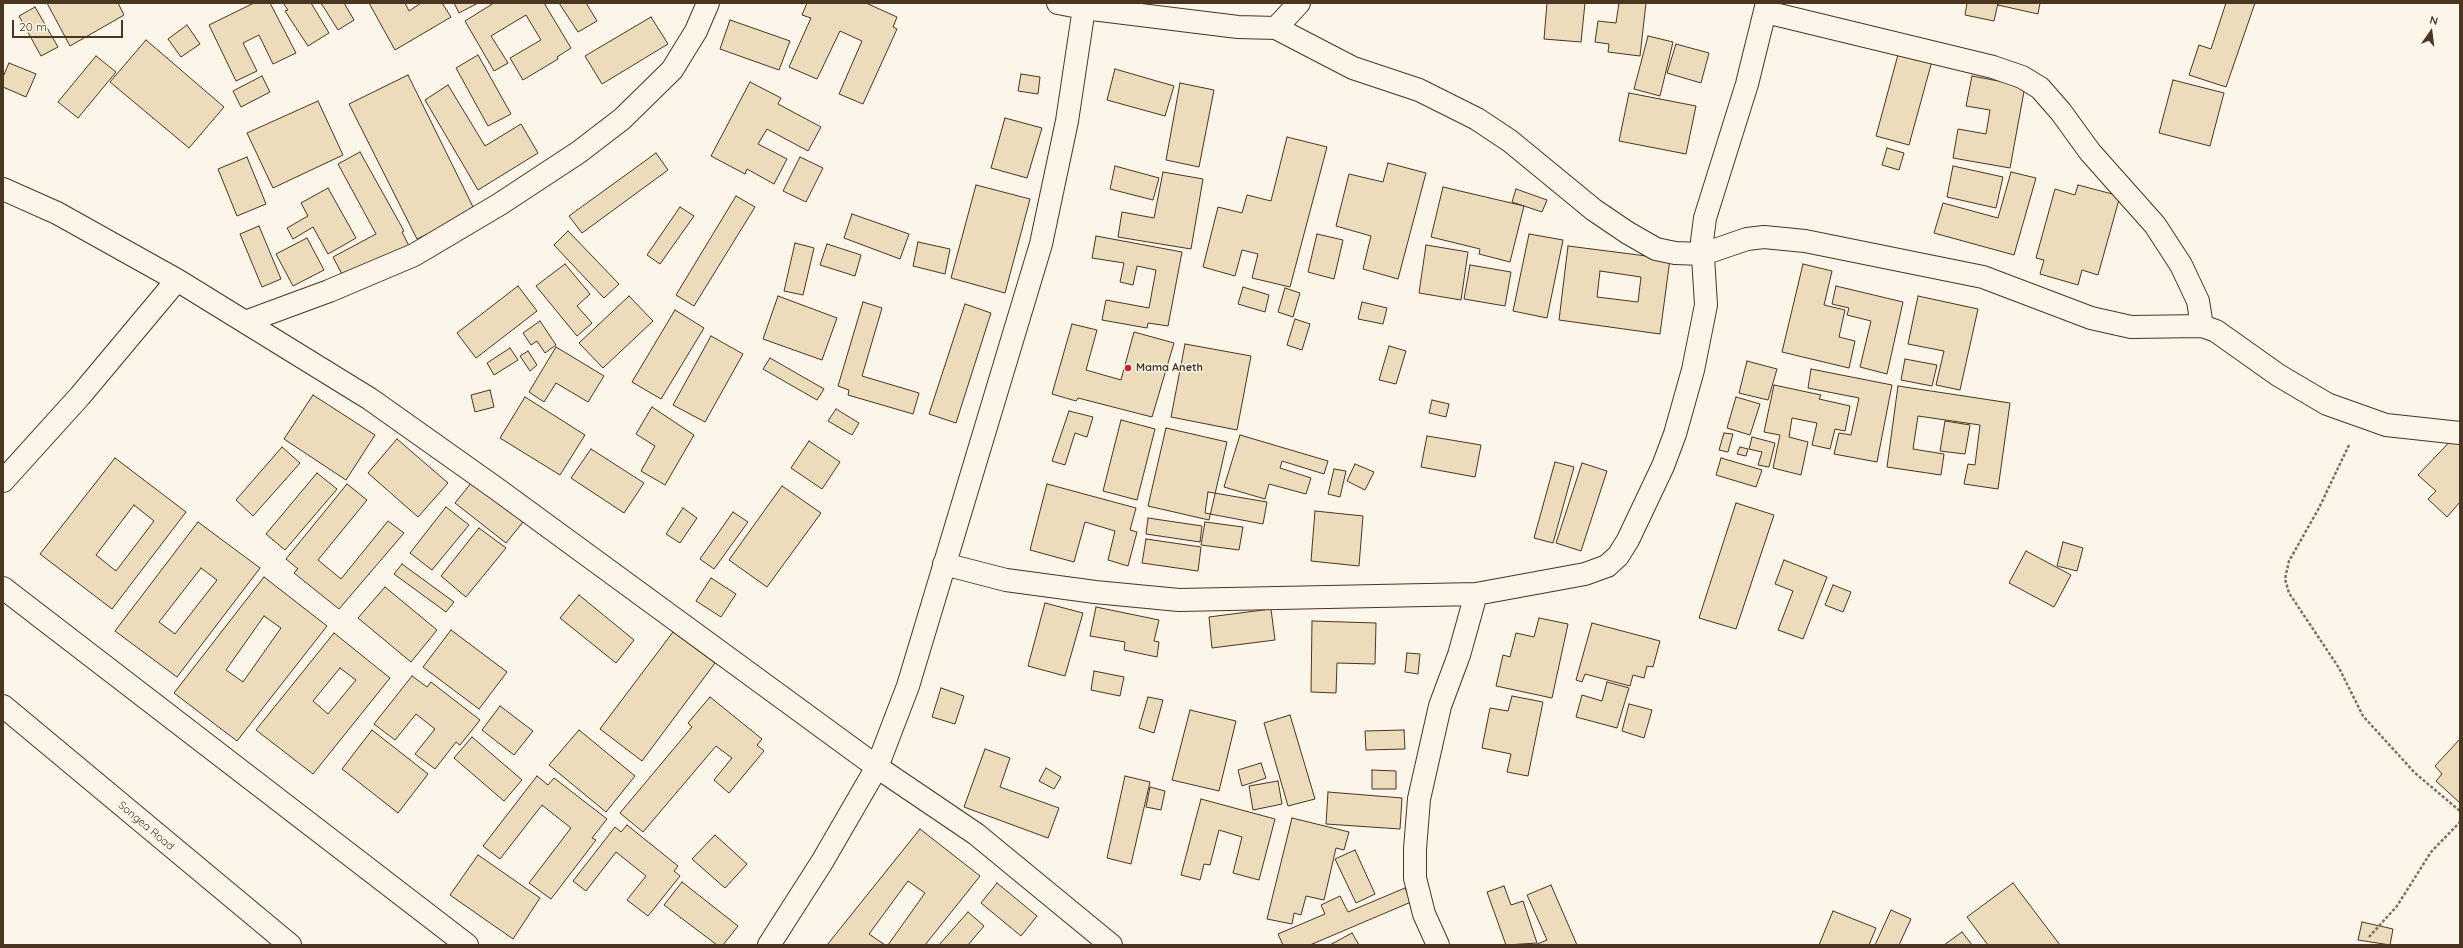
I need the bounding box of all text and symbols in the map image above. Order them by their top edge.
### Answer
scale bar [14,12,125,38]
north arrow [2411,12,2451,52]
text: N [2428,13,2440,28]
text: 20 m [19,19,47,34]
place label: Mama Aneth [1136,361,1203,375]
marker: Mama Aneth [1123,363,1133,373]
street label: Songea Road [115,799,177,853]

